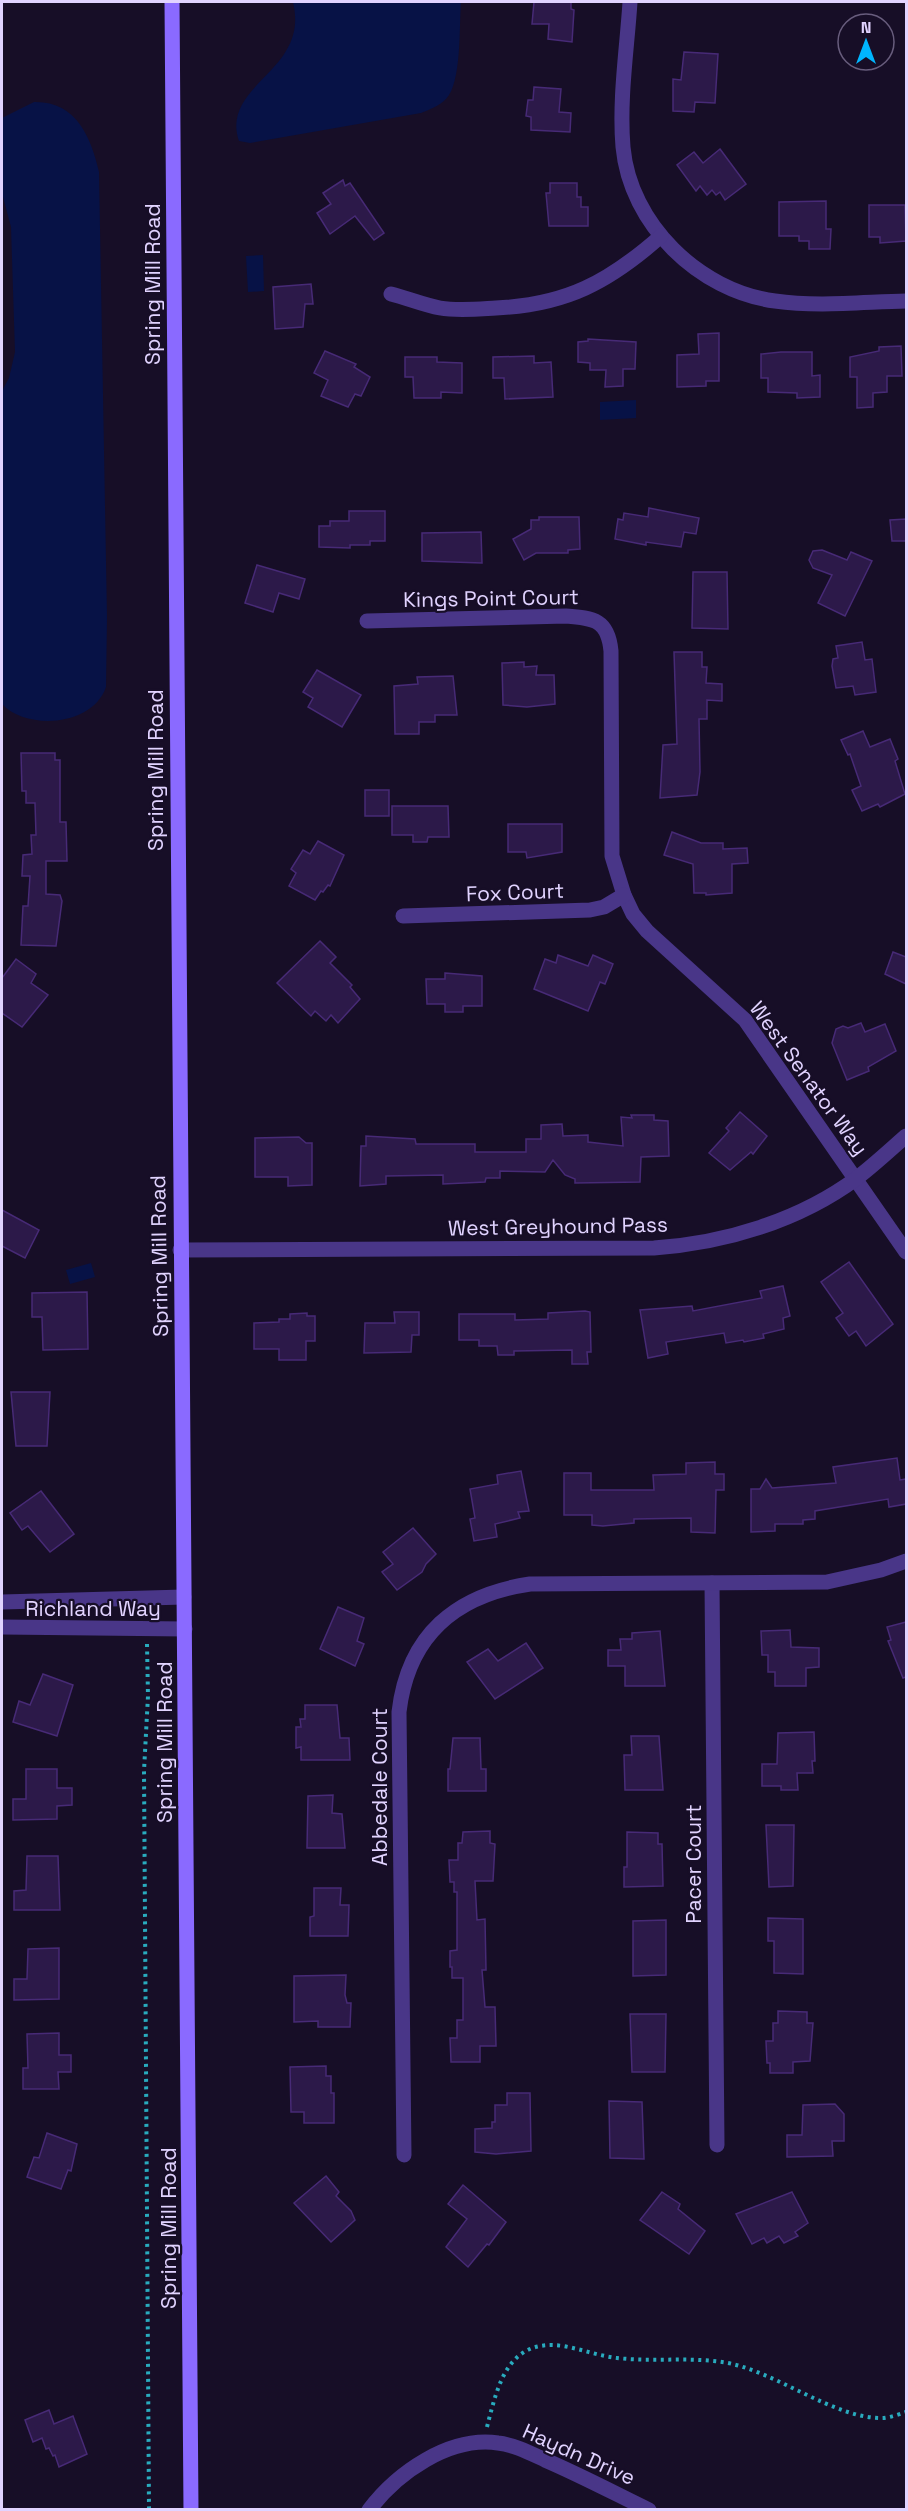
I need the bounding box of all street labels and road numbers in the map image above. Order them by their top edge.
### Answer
street label: Spring Mill Road [139,203,166,365]
street label: Kings Point Court [403,583,579,613]
street label: Spring Mill Road [142,689,169,851]
street label: Fox Court [465,877,565,907]
street label: West Senator Way [744,996,874,1160]
street label: Spring Mill Road [144,1175,174,1337]
street label: West Greyhound Pass [448,1211,668,1241]
street label: Richland Way [25,1595,161,1622]
street label: Spring Mill Road [151,1661,178,1823]
street label: Abbedale Court [366,1708,393,1866]
street label: Pacer Court [680,1804,707,1924]
street label: Spring Mill Road [155,2147,182,2309]
street label: Haydn Drive [518,2417,640,2491]

